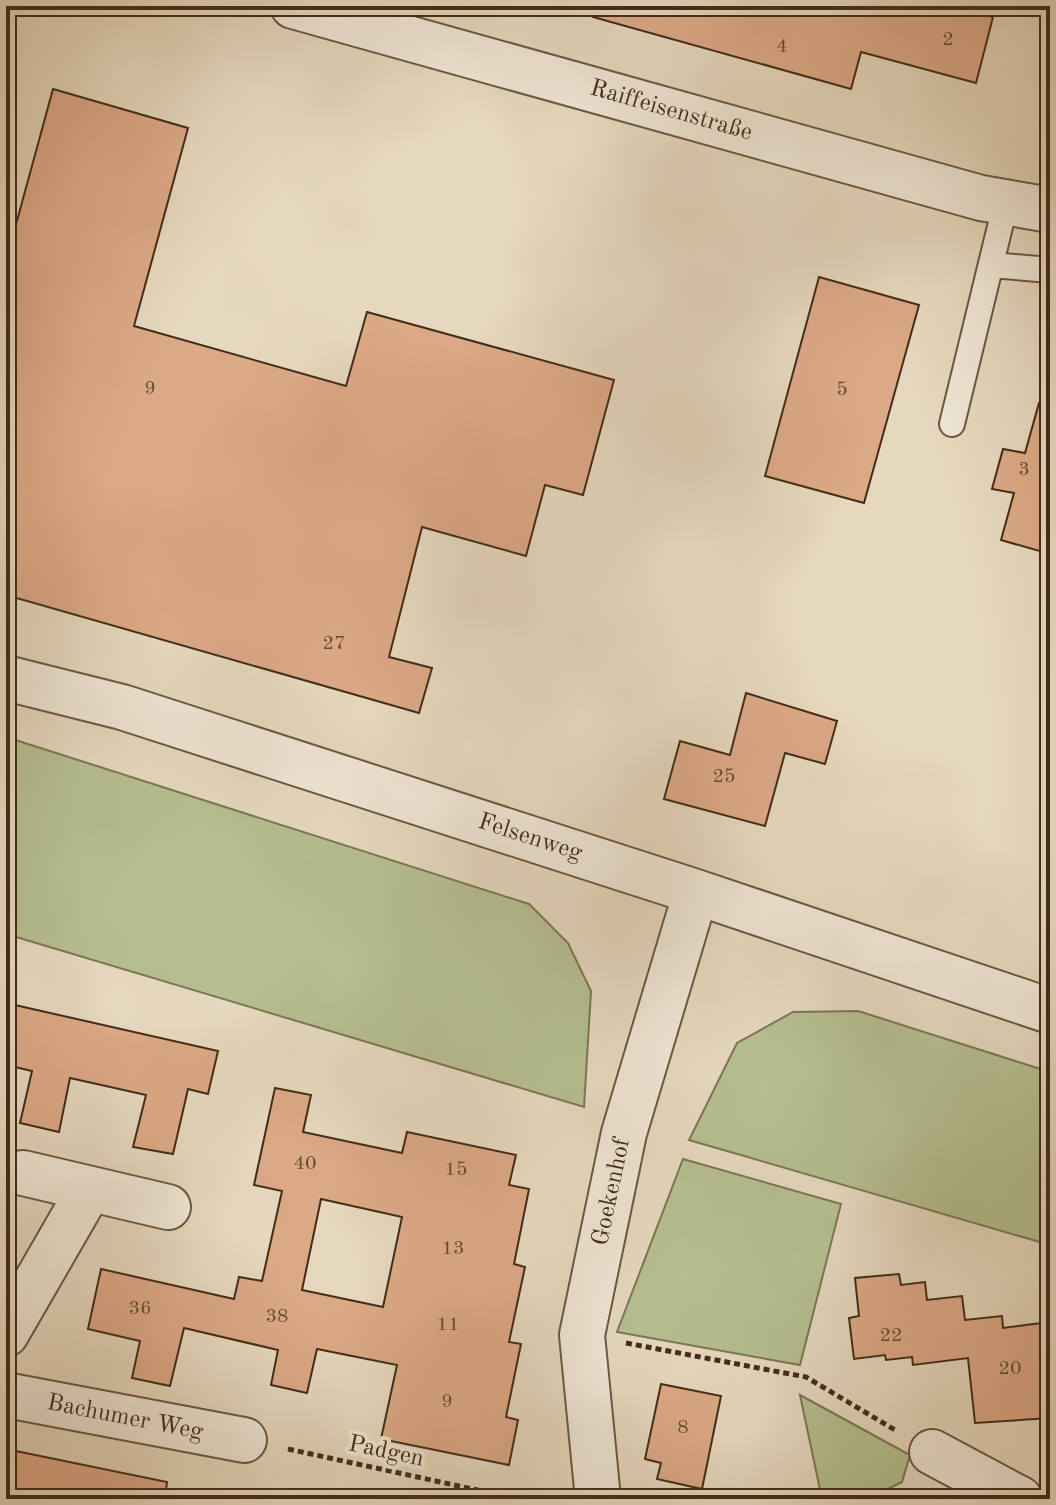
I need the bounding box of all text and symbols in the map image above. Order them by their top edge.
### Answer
house number: 2 [942,30,954,50]
house number: 4 [776,37,788,57]
street label: Raiffeisenstraße [587,76,755,146]
house number: 9 [144,379,156,399]
house number: 5 [836,380,848,400]
house number: 3 [1018,460,1030,480]
house number: 27 [322,634,346,654]
house number: 25 [712,767,736,787]
street label: Felsenweg [475,810,585,866]
street label: Goekenhof [589,1135,635,1248]
house number: 40 [293,1154,317,1174]
house number: 15 [444,1160,468,1180]
house number: 13 [441,1239,465,1259]
house number: 36 [128,1299,152,1319]
house number: 38 [265,1307,289,1327]
house number: 11 [436,1315,460,1335]
house number: 22 [879,1326,903,1346]
house number: 20 [998,1359,1022,1379]
street label: Bachumer Weg [45,1391,205,1445]
house number: 9 [441,1392,453,1412]
house number: 8 [677,1418,689,1438]
street label: Padgen [346,1432,426,1472]

